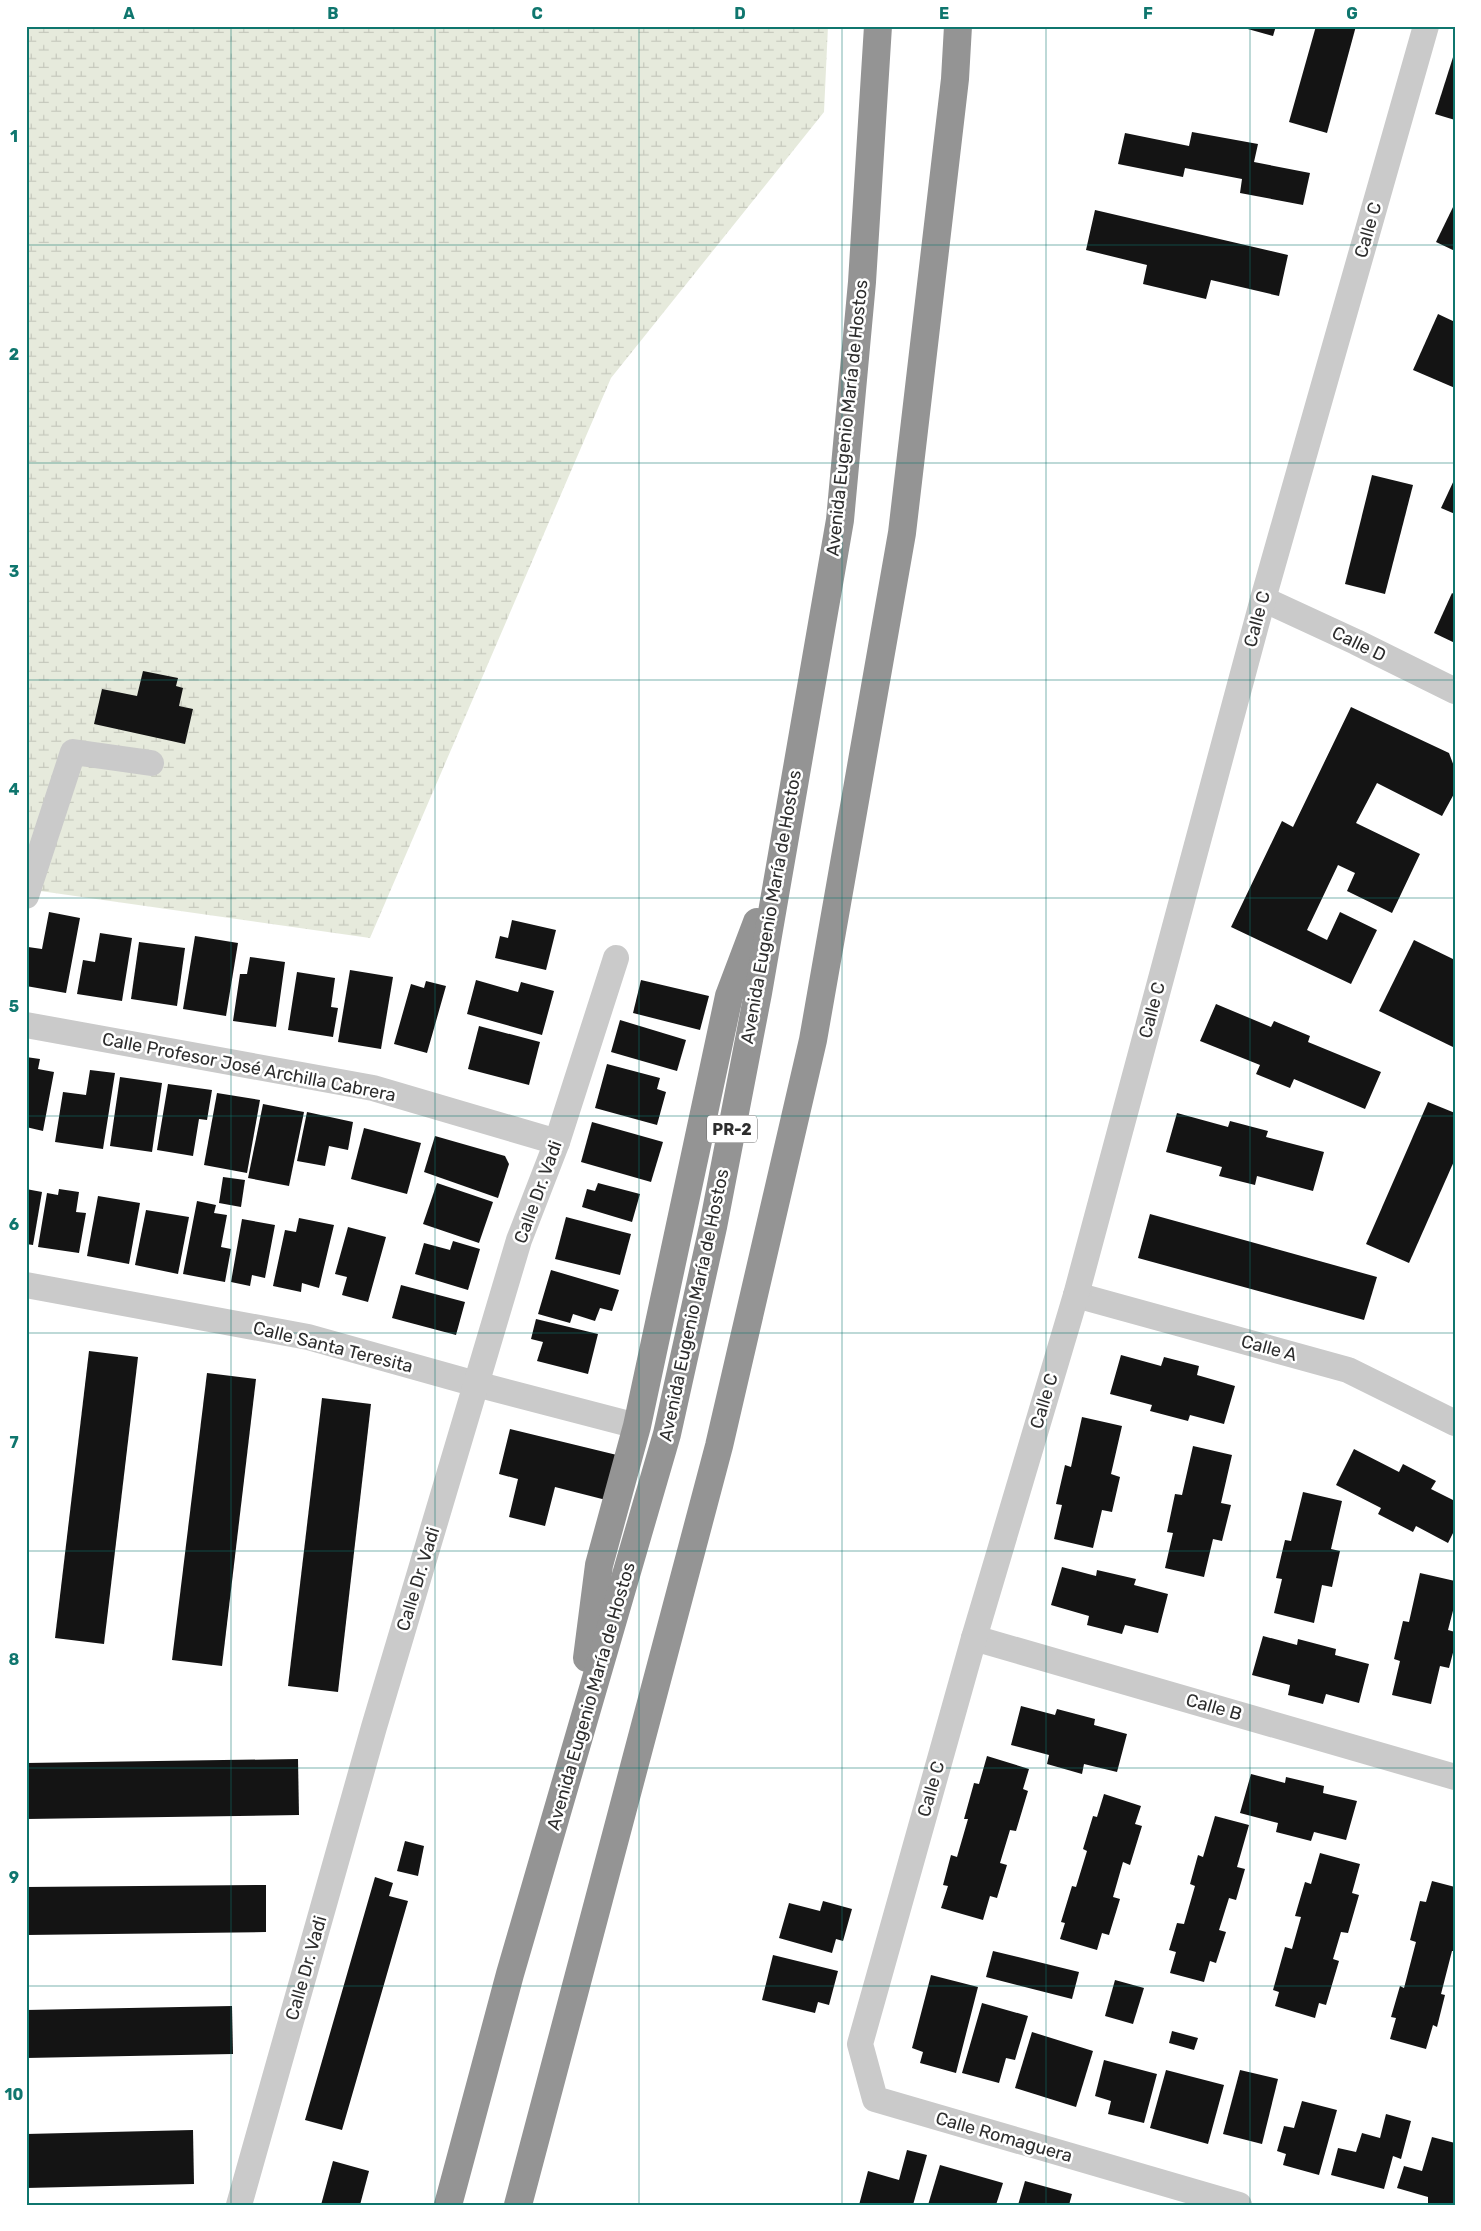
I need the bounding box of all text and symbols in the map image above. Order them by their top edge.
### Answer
text: A [123,4,135,23]
text: B [327,4,339,23]
text: C [531,4,543,23]
text: D [734,4,746,23]
text: E [939,4,949,23]
text: F [1143,4,1153,23]
text: G [1346,4,1358,23]
text: 1 [10,127,18,146]
street label: Calle C [1350,199,1386,261]
street label: Avenida Eugenio María de Hostos [822,279,872,557]
text: 2 [9,345,19,364]
text: 3 [9,562,19,581]
street label: Calle C [1239,589,1275,649]
street label: Calle D [1328,621,1390,667]
street label: Avenida Eugenio María de Hostos [736,768,806,1046]
text: 4 [9,780,20,799]
street label: Calle C [1134,980,1170,1040]
text: 5 [9,997,19,1016]
street label: Calle Profesor José Archilla Cabrera [100,1028,398,1106]
road number: PR-2 [707,1116,757,1142]
street label: Calle Dr. Vadi [509,1138,567,1246]
street label: Avenida Eugenio María de Hostos [654,1167,734,1443]
text: 6 [9,1215,19,1234]
street label: Calle Santa Teresita [251,1316,415,1378]
street label: Calle A [1239,1330,1299,1366]
street label: Calle C [1025,1370,1063,1432]
text: 7 [9,1433,19,1452]
street label: Calle Dr. Vadi [392,1524,444,1634]
street label: Avenida Eugenio María de Hostos [542,1559,640,1833]
text: 8 [9,1650,20,1669]
street label: Calle B [1183,1689,1245,1725]
street label: Calle C [913,1758,949,1820]
text: 9 [9,1868,19,1887]
street label: Calle Dr. Vadi [281,1913,331,2023]
text: 10 [5,2085,24,2104]
street label: Calle Romaguera [933,2107,1075,2167]

